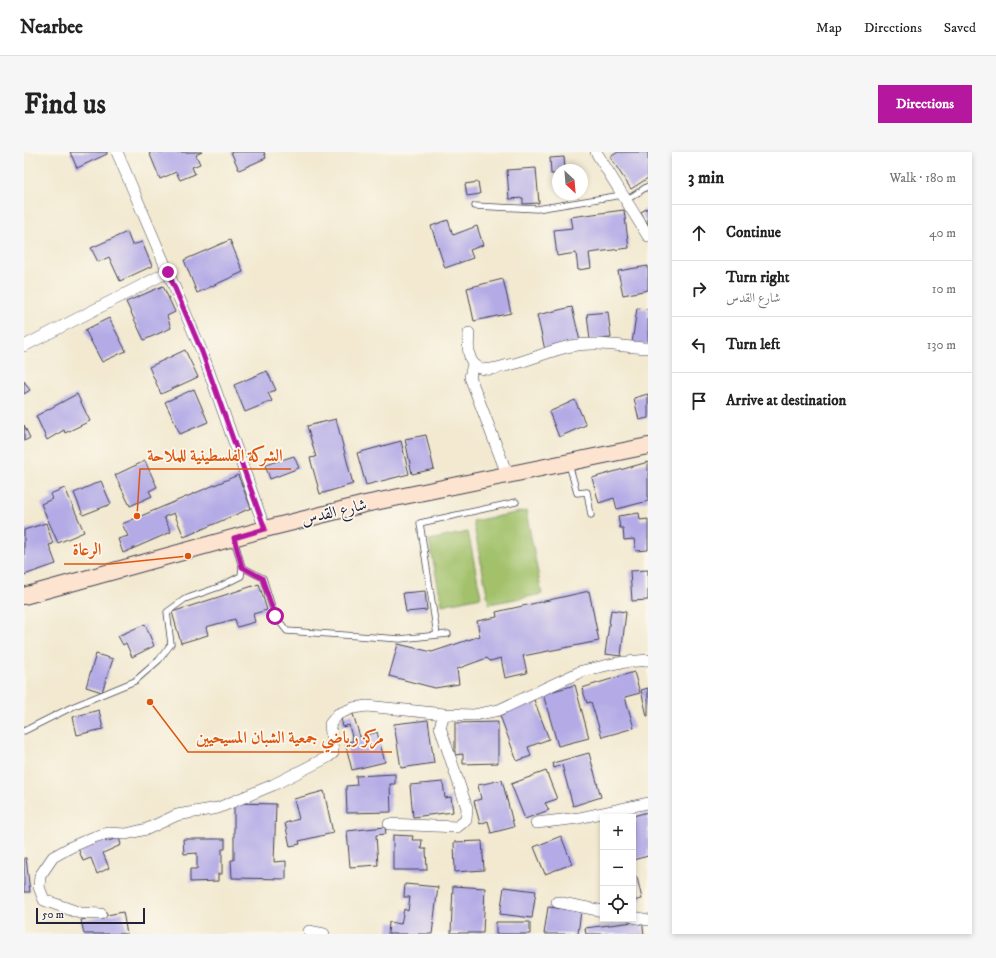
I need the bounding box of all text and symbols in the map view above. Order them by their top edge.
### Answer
text: Nearbee [20,16,83,39]
text: Map [816,19,842,37]
text: Directions [864,19,922,37]
text: Saved [944,19,976,37]
button: Directions [878,85,972,123]
text: Find us [24,87,106,122]
north arrow [552,164,588,200]
text: 3 min [688,167,724,189]
text: Walk · 180 m [889,170,956,186]
icon: ahead [688,222,710,244]
text: Continue [726,223,781,242]
text: 40 m [929,225,956,241]
route end [159,263,177,281]
text: Turn right [726,268,789,287]
icon: right [688,278,710,300]
text: 10 m [932,281,956,297]
text: شارع القدس [726,290,780,306]
icon: left [688,334,710,356]
text: Turn left [726,335,780,354]
text: 130 m [927,337,956,353]
icon: arrive [688,390,710,412]
text: Arrive at destination [726,391,846,410]
callout: الشركة الفلسطينية للملاحة [140,440,291,469]
text: الشركة الفلسطينية للملاحة [147,445,283,467]
street label: شارع القدس [299,494,370,533]
callout: الرعاة [64,535,110,564]
text: الرعاة [72,539,102,561]
route start [266,607,284,625]
callout: مركز رياضي جمعية الشبان المسيحيين [188,723,392,752]
text: مركز رياضي جمعية الشبان المسيحيين [196,727,384,753]
map controls [600,814,636,922]
button: + [600,814,636,850]
button: − [600,850,636,886]
button: locate [600,886,636,922]
scale bar [36,906,145,925]
text: 50 m [42,908,64,922]

